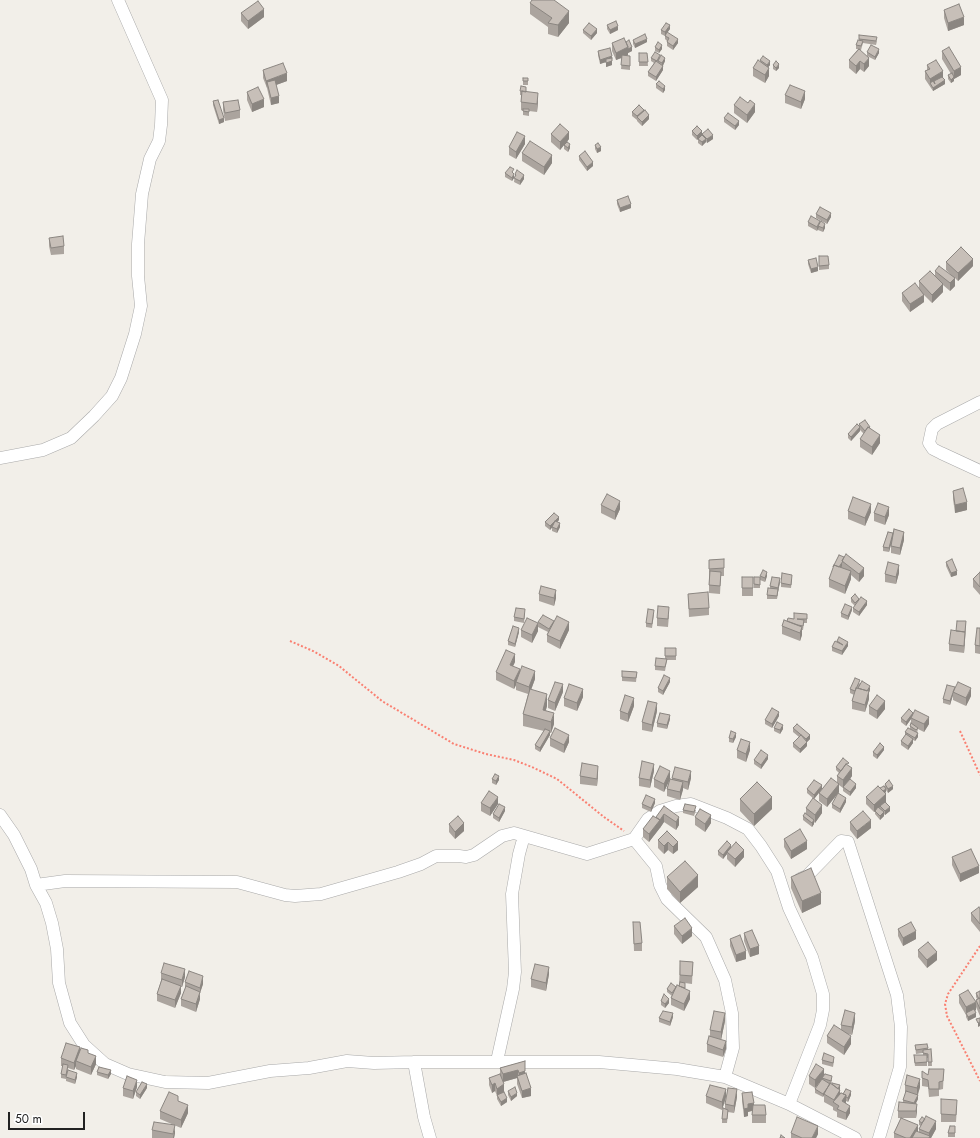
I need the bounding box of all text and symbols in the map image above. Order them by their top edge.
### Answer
scale bar [10,1104,87,1130]
text: 50 m [15,1110,42,1128]

